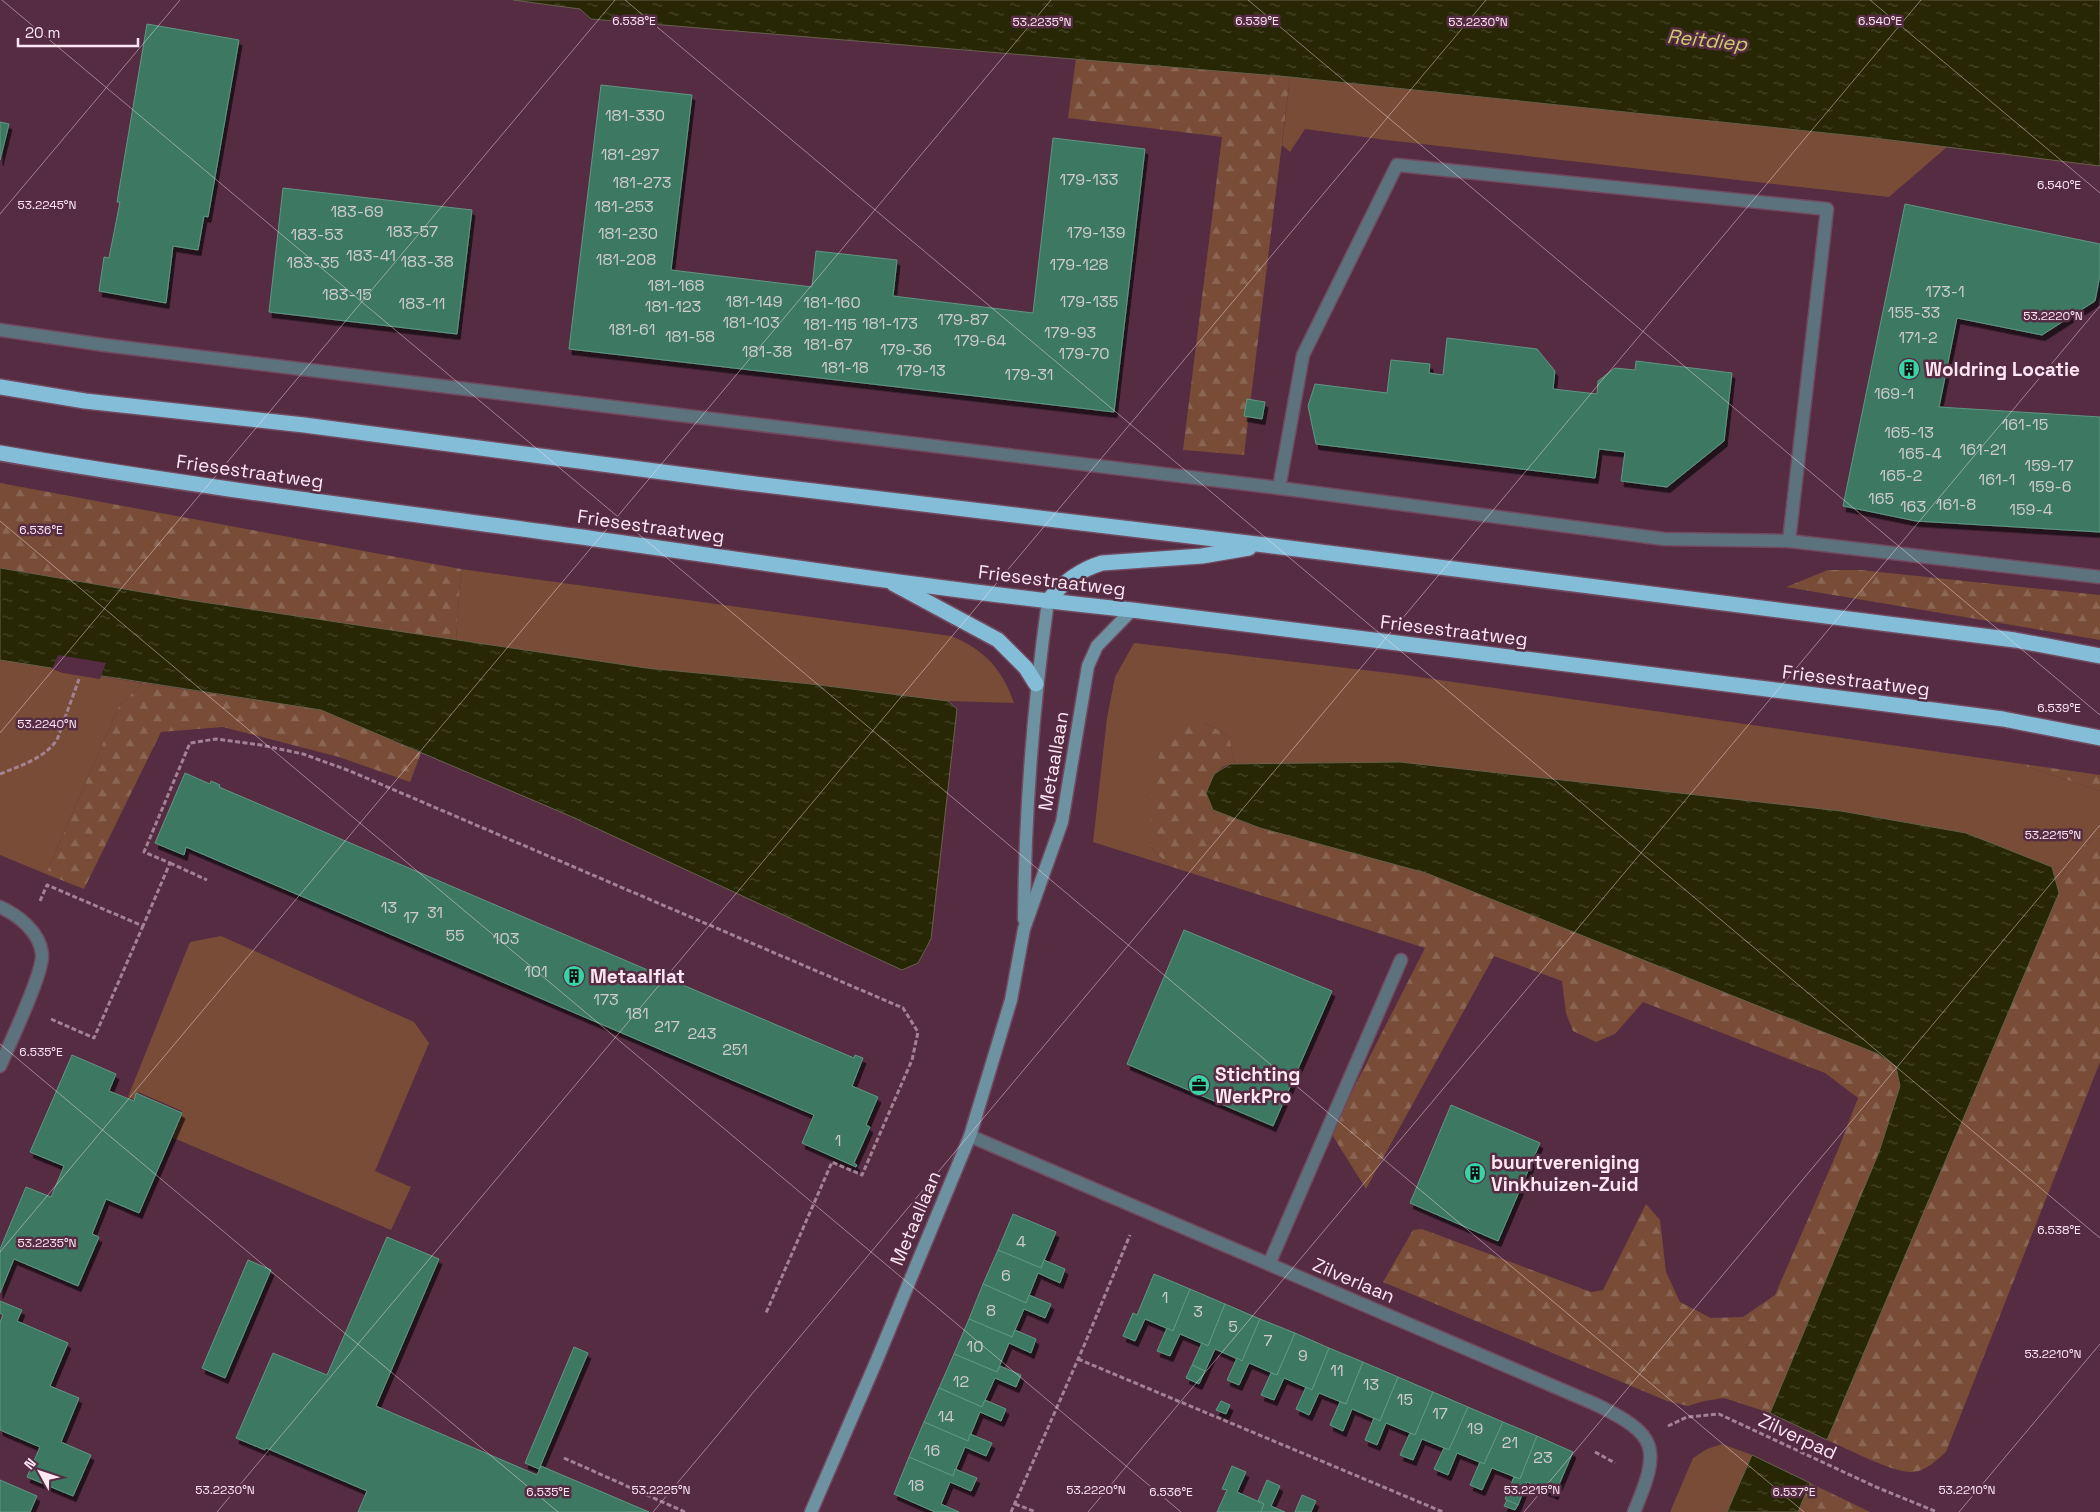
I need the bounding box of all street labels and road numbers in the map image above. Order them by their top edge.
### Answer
street label: Friesestraatweg [175,449,325,494]
street label: Friesestraatweg [576,504,726,549]
street label: Friesestraatweg [977,559,1127,602]
street label: Friesestraatweg [1379,609,1529,652]
street label: Friesestraatweg [1781,659,1931,702]
street label: Metaallaan [1032,709,1075,813]
street label: Metaallaan [884,1167,947,1269]
street label: Zilverlaan [1309,1252,1399,1309]
street label: Zilverpad [1755,1407,1841,1465]

